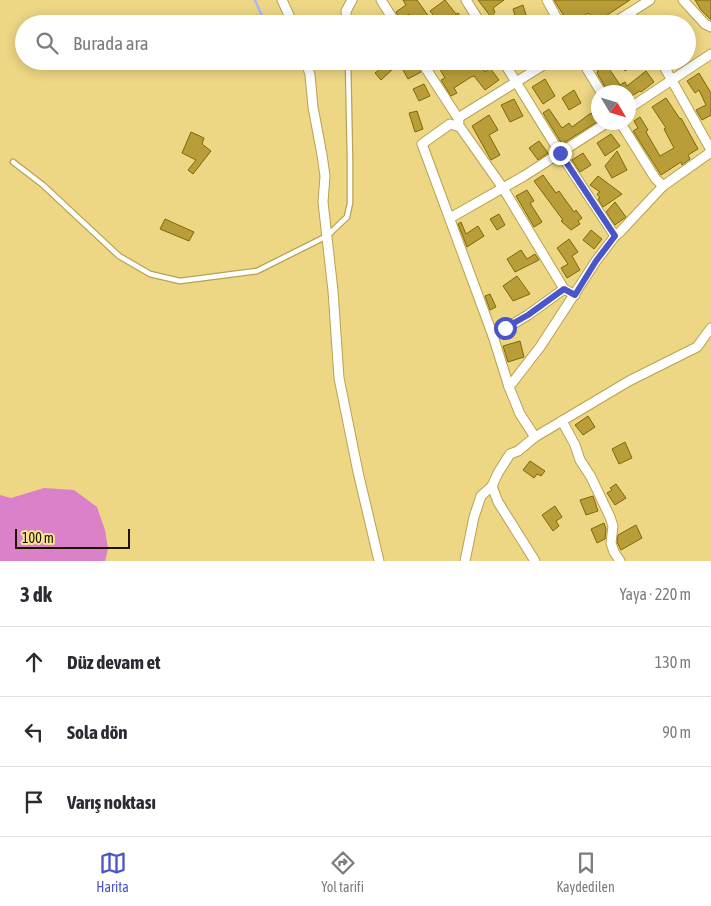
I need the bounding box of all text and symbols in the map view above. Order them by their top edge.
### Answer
search box [15,15,696,70]
icon: search [33,29,61,57]
text: Burada ara [73,32,149,54]
north arrow [591,85,636,130]
route end [549,142,572,165]
route start [494,317,517,340]
scale bar [15,526,130,549]
text: 100 m [22,530,54,546]
text: 3 dk [20,582,52,606]
text: Yaya · 220 m [619,585,691,603]
icon: ahead [20,648,48,676]
text: Düz devam et [67,651,161,673]
text: 130 m [655,653,691,671]
icon: left [20,718,48,746]
text: Sola dön [67,721,128,743]
text: 90 m [662,723,691,741]
icon: arrive [20,788,48,816]
text: Varış noktası [67,791,156,813]
tab: Harita [96,849,129,895]
tab: Yol tarifi [321,849,364,895]
tab: Kaydedilen [556,849,615,895]

